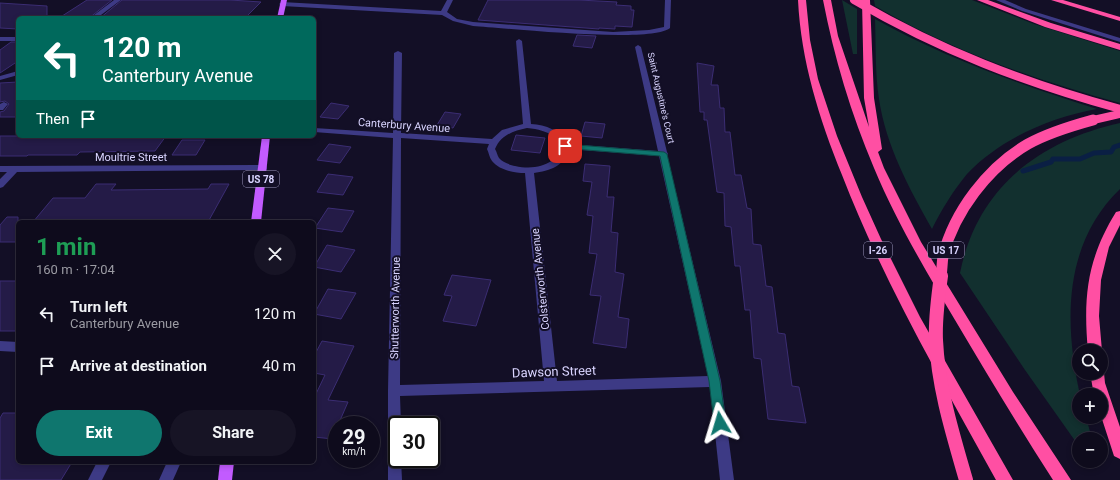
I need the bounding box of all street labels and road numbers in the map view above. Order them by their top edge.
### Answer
street label: Saint Augustine's Court [646,52,676,145]
street label: Canterbury Avenue [357,116,451,135]
street label: Moultrie Street [95,151,167,164]
road number: US 78 [243,171,279,187]
street label: Colsterworth Avenue [529,227,552,330]
road number: I-26 [864,242,892,258]
road number: US 17 [928,242,964,258]
street label: Shutterworth Avenue [388,257,403,359]
street label: Dawson Street [512,363,596,380]

